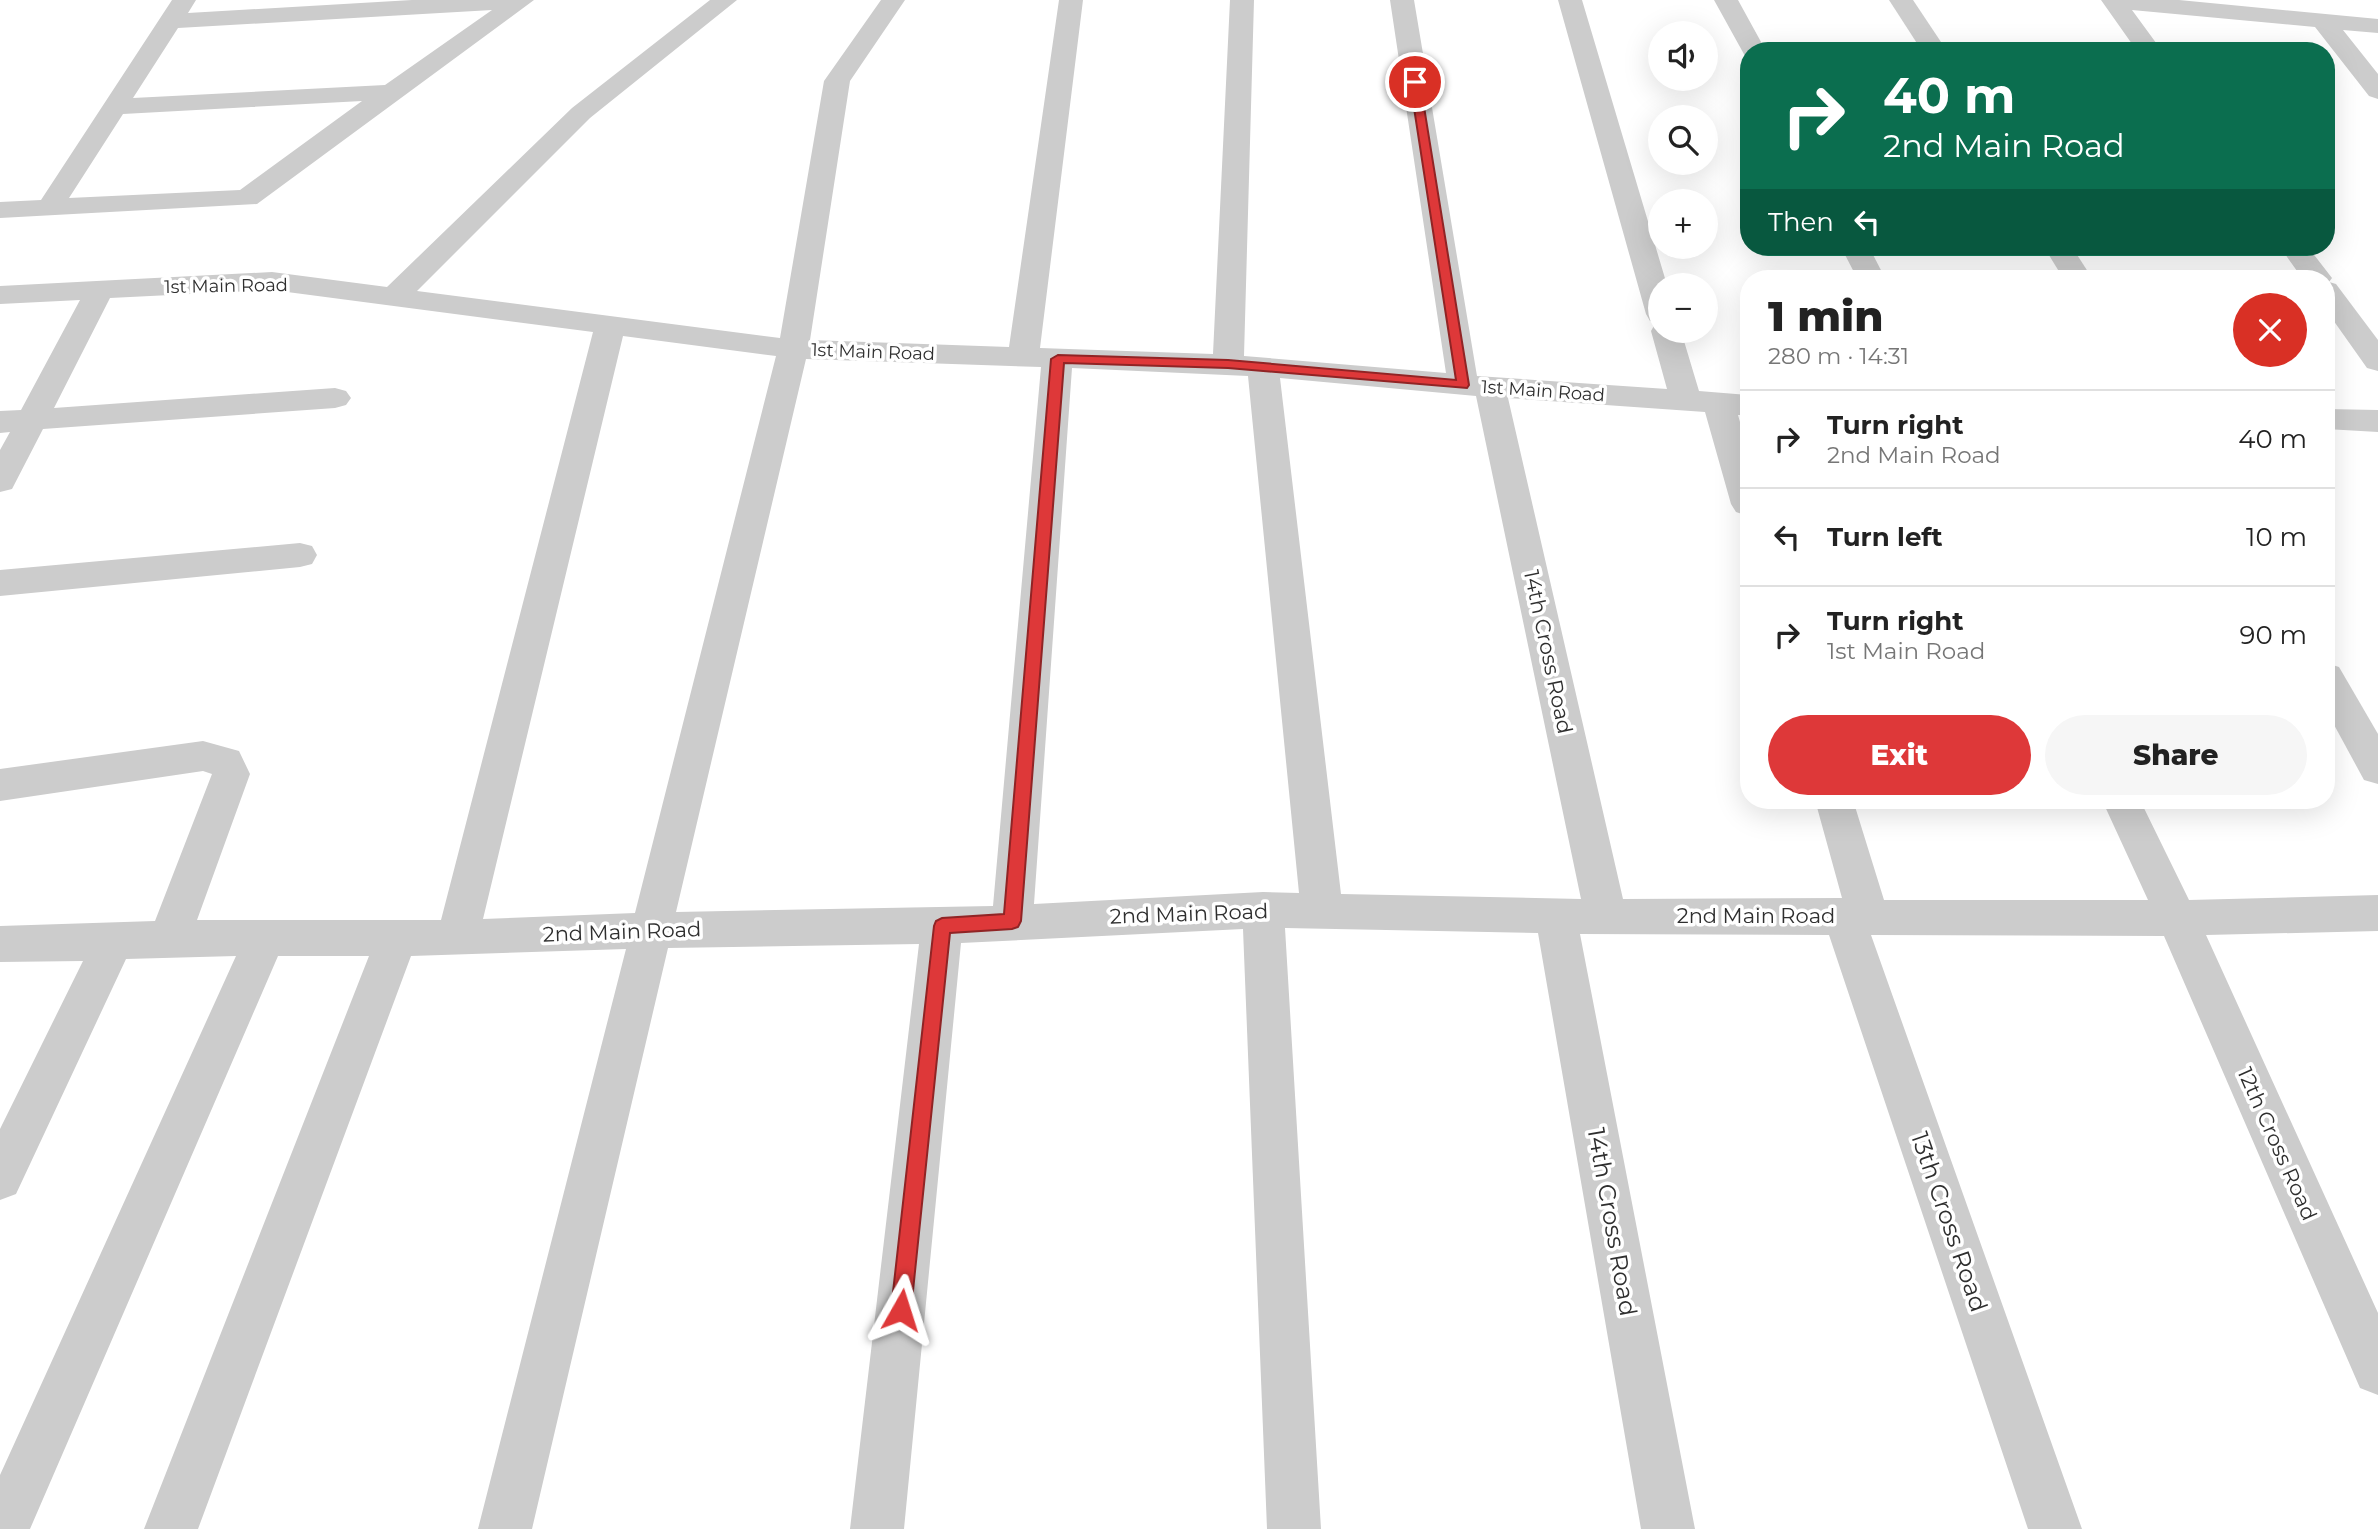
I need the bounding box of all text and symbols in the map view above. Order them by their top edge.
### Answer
map controls [1648,21,1718,343]
button: sound [1648,21,1718,91]
pin [1385,52,1445,112]
icon: arrive [1396,63,1434,101]
text: 40 m [1883,66,2015,125]
icon: right [1768,70,1859,161]
button: search [1648,105,1718,175]
text: 2nd Main Road [1883,126,2125,165]
button: + [1648,189,1718,259]
icon: left [1848,203,1886,241]
text: Then [1768,206,1834,238]
button: − [1648,273,1718,343]
street label: 1st Main Road [164,274,288,298]
text: 1 min [1768,290,1884,342]
button: close [2233,293,2307,367]
street label: 1st Main Road [811,339,935,365]
text: 280 m · 14:31 [1768,342,1909,370]
street label: 1st Main Road [1480,376,1606,406]
text: Turn right [1827,409,1963,441]
icon: right [1768,420,1806,458]
text: 40 m [2238,423,2307,455]
text: 2nd Main Road [1827,441,2001,469]
icon: left [1768,518,1806,556]
text: Turn left [1827,521,1943,553]
text: 10 m [2246,521,2307,553]
street label: 14th Cross Road [1519,568,1578,736]
text: Turn right [1827,605,1963,637]
icon: right [1768,616,1806,654]
text: 90 m [2240,619,2307,651]
text: 1st Main Road [1827,637,1985,665]
button: Exit [1768,715,2031,795]
button: Share [2045,715,2307,795]
street label: 2nd Main Road [1109,898,1269,929]
street label: 2nd Main Road [1677,903,1835,928]
street label: 2nd Main Road [542,916,702,947]
street label: 12th Cross Road [2233,1063,2322,1224]
street label: 14th Cross Road [1582,1126,1643,1318]
street label: 13th Cross Road [1905,1128,1994,1316]
position arrow [864,1273,938,1347]

